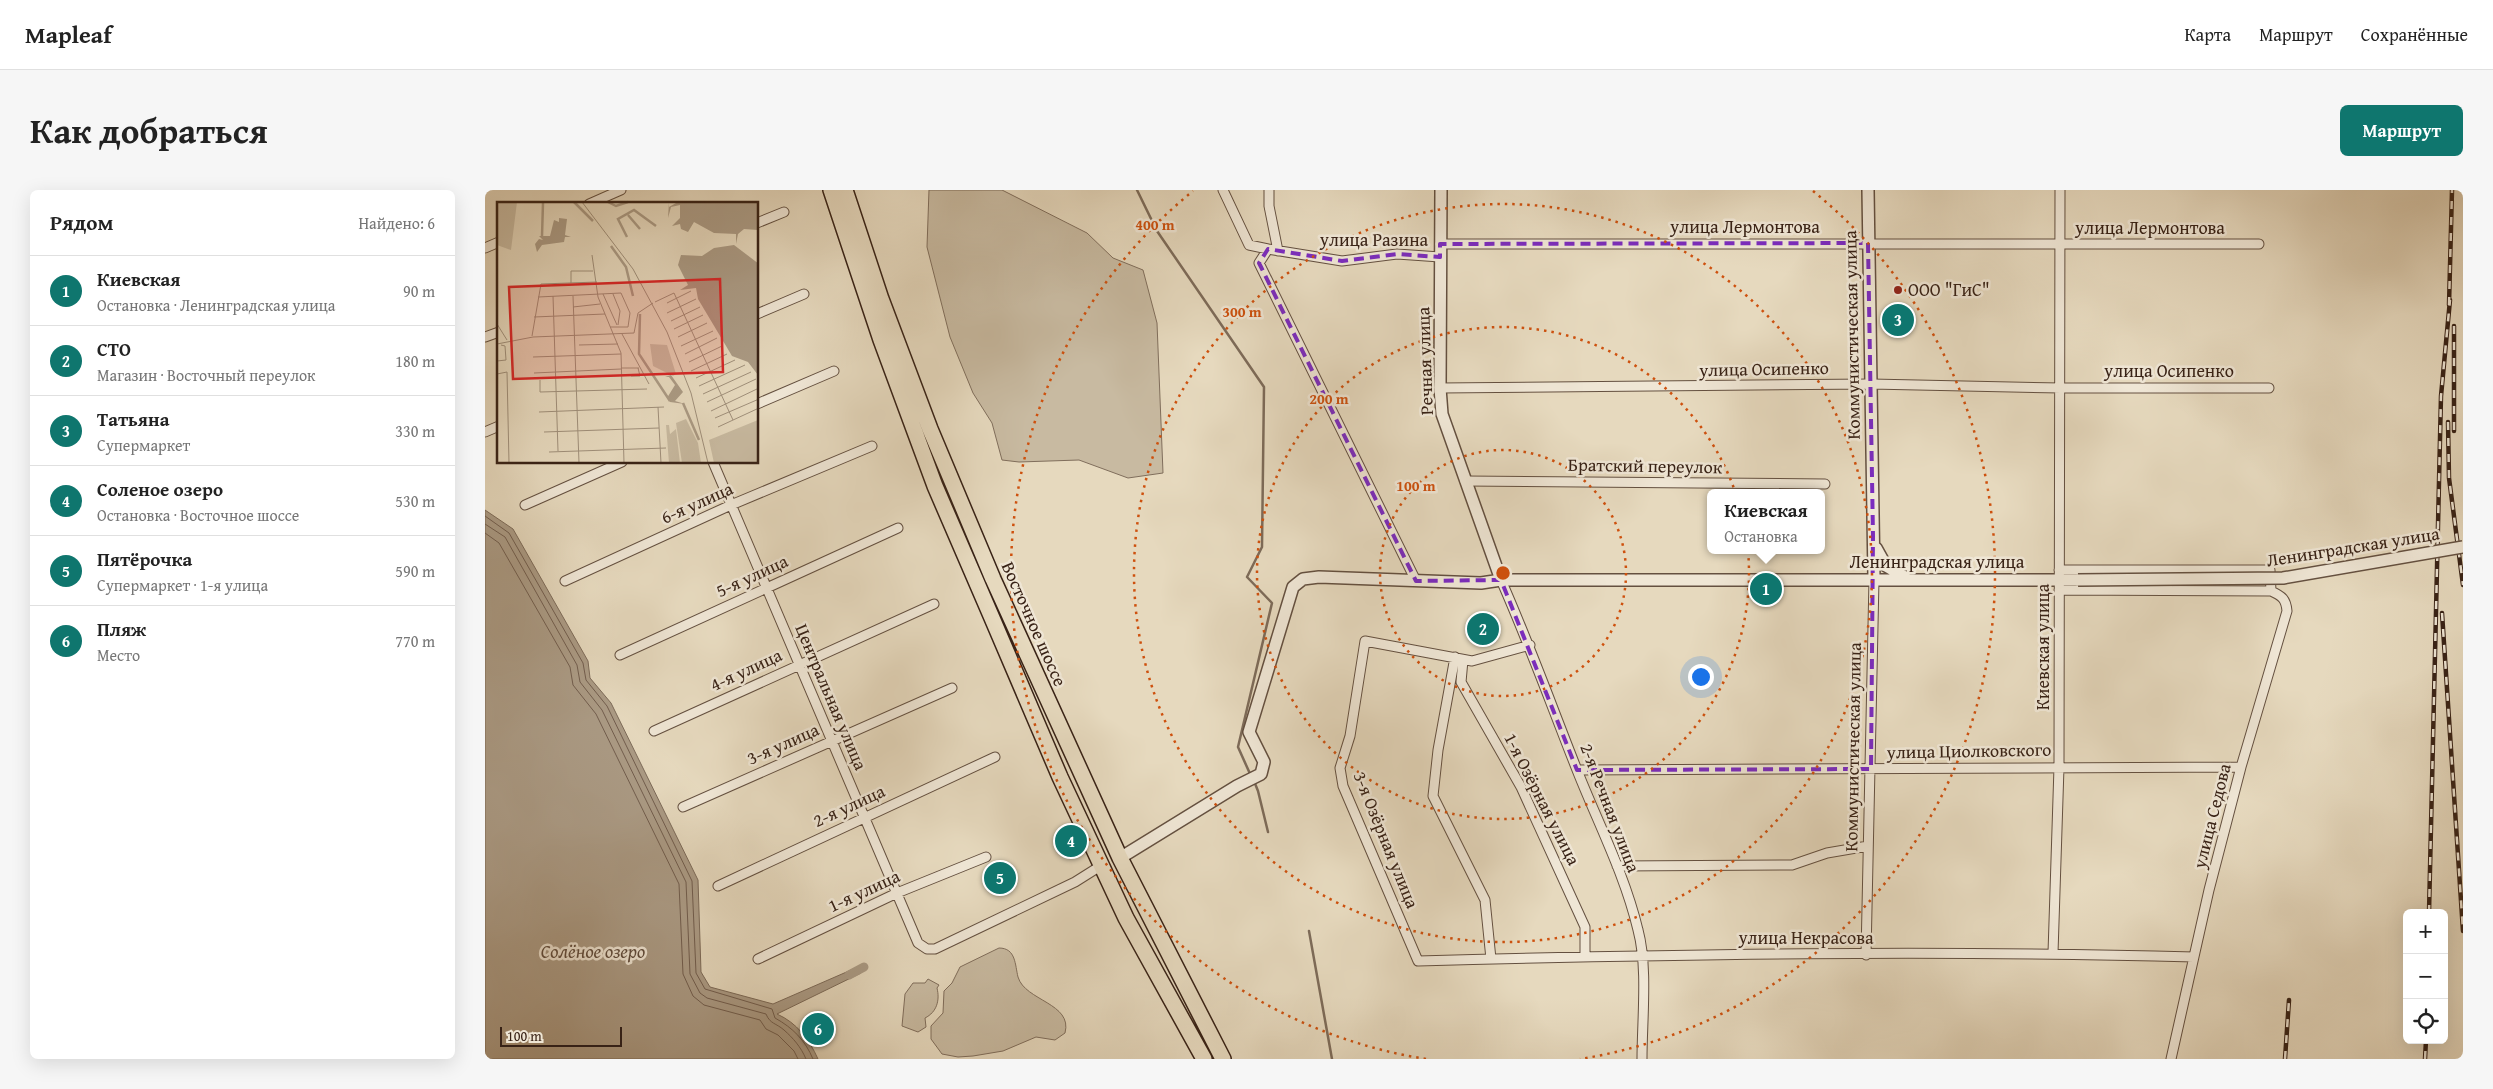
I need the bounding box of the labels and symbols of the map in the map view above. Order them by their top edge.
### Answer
inset map [497,202,759,464]
street label: улица Лермонтова [1669,213,1820,240]
text: 400 m [1135,214,1175,235]
street label: улица Лермонтова [2074,214,2225,241]
street label: улица Разина [1319,226,1429,253]
street label: Коммунистическая улица [1836,230,1867,440]
place label: ООО "ГиС" [1908,276,1990,303]
marker: ООО "ГиС" [1892,284,1904,296]
text: 300 m [1222,301,1262,322]
pin: 3 [1882,301,1914,339]
street label: Речная улица [1409,306,1440,416]
street label: улица Осипенко [1698,354,1829,383]
street label: улица Осипенко [2103,357,2234,384]
text: 200 m [1309,388,1349,409]
street label: Братский переулок [1568,451,1723,480]
street label: 6-я улица [656,474,738,530]
text: 100 m [1396,475,1436,496]
street label: Ленинградская улица [2264,519,2442,574]
street label: 5-я улица [711,547,793,604]
street label: Ленинградская улица [1850,548,2025,575]
street label: Восточное шоссе [995,557,1074,691]
centre of rings [1494,564,1512,582]
pin: 1 [1750,570,1782,608]
street label: Киевская улица [2029,583,2056,710]
pin: 2 [1467,610,1499,648]
street label: Центральная улица [788,619,875,775]
street label: 4-я улица [705,641,787,698]
street label: Коммунистическая улица [1837,642,1868,852]
your location [1688,664,1714,690]
street label: 3-я улица [742,715,824,771]
street label: 1-я Озёрная улица [1497,728,1588,870]
street label: улица Циолковского [1885,736,2052,765]
street label: 2-я Речная улица [1573,739,1648,877]
street label: улица Седова [2185,760,2238,872]
street label: 3-я Озёрная улица [1347,767,1426,913]
street label: 2-я улица [808,777,890,834]
pin: 4 [1055,822,1087,860]
pin: 5 [984,859,1016,897]
street label: 1-я улица [823,862,905,919]
street label: улица Некрасова [1737,924,1874,951]
water label: Солёное озеро [541,937,645,965]
pin: 6 [802,1010,834,1048]
scale bar [500,1024,623,1047]

